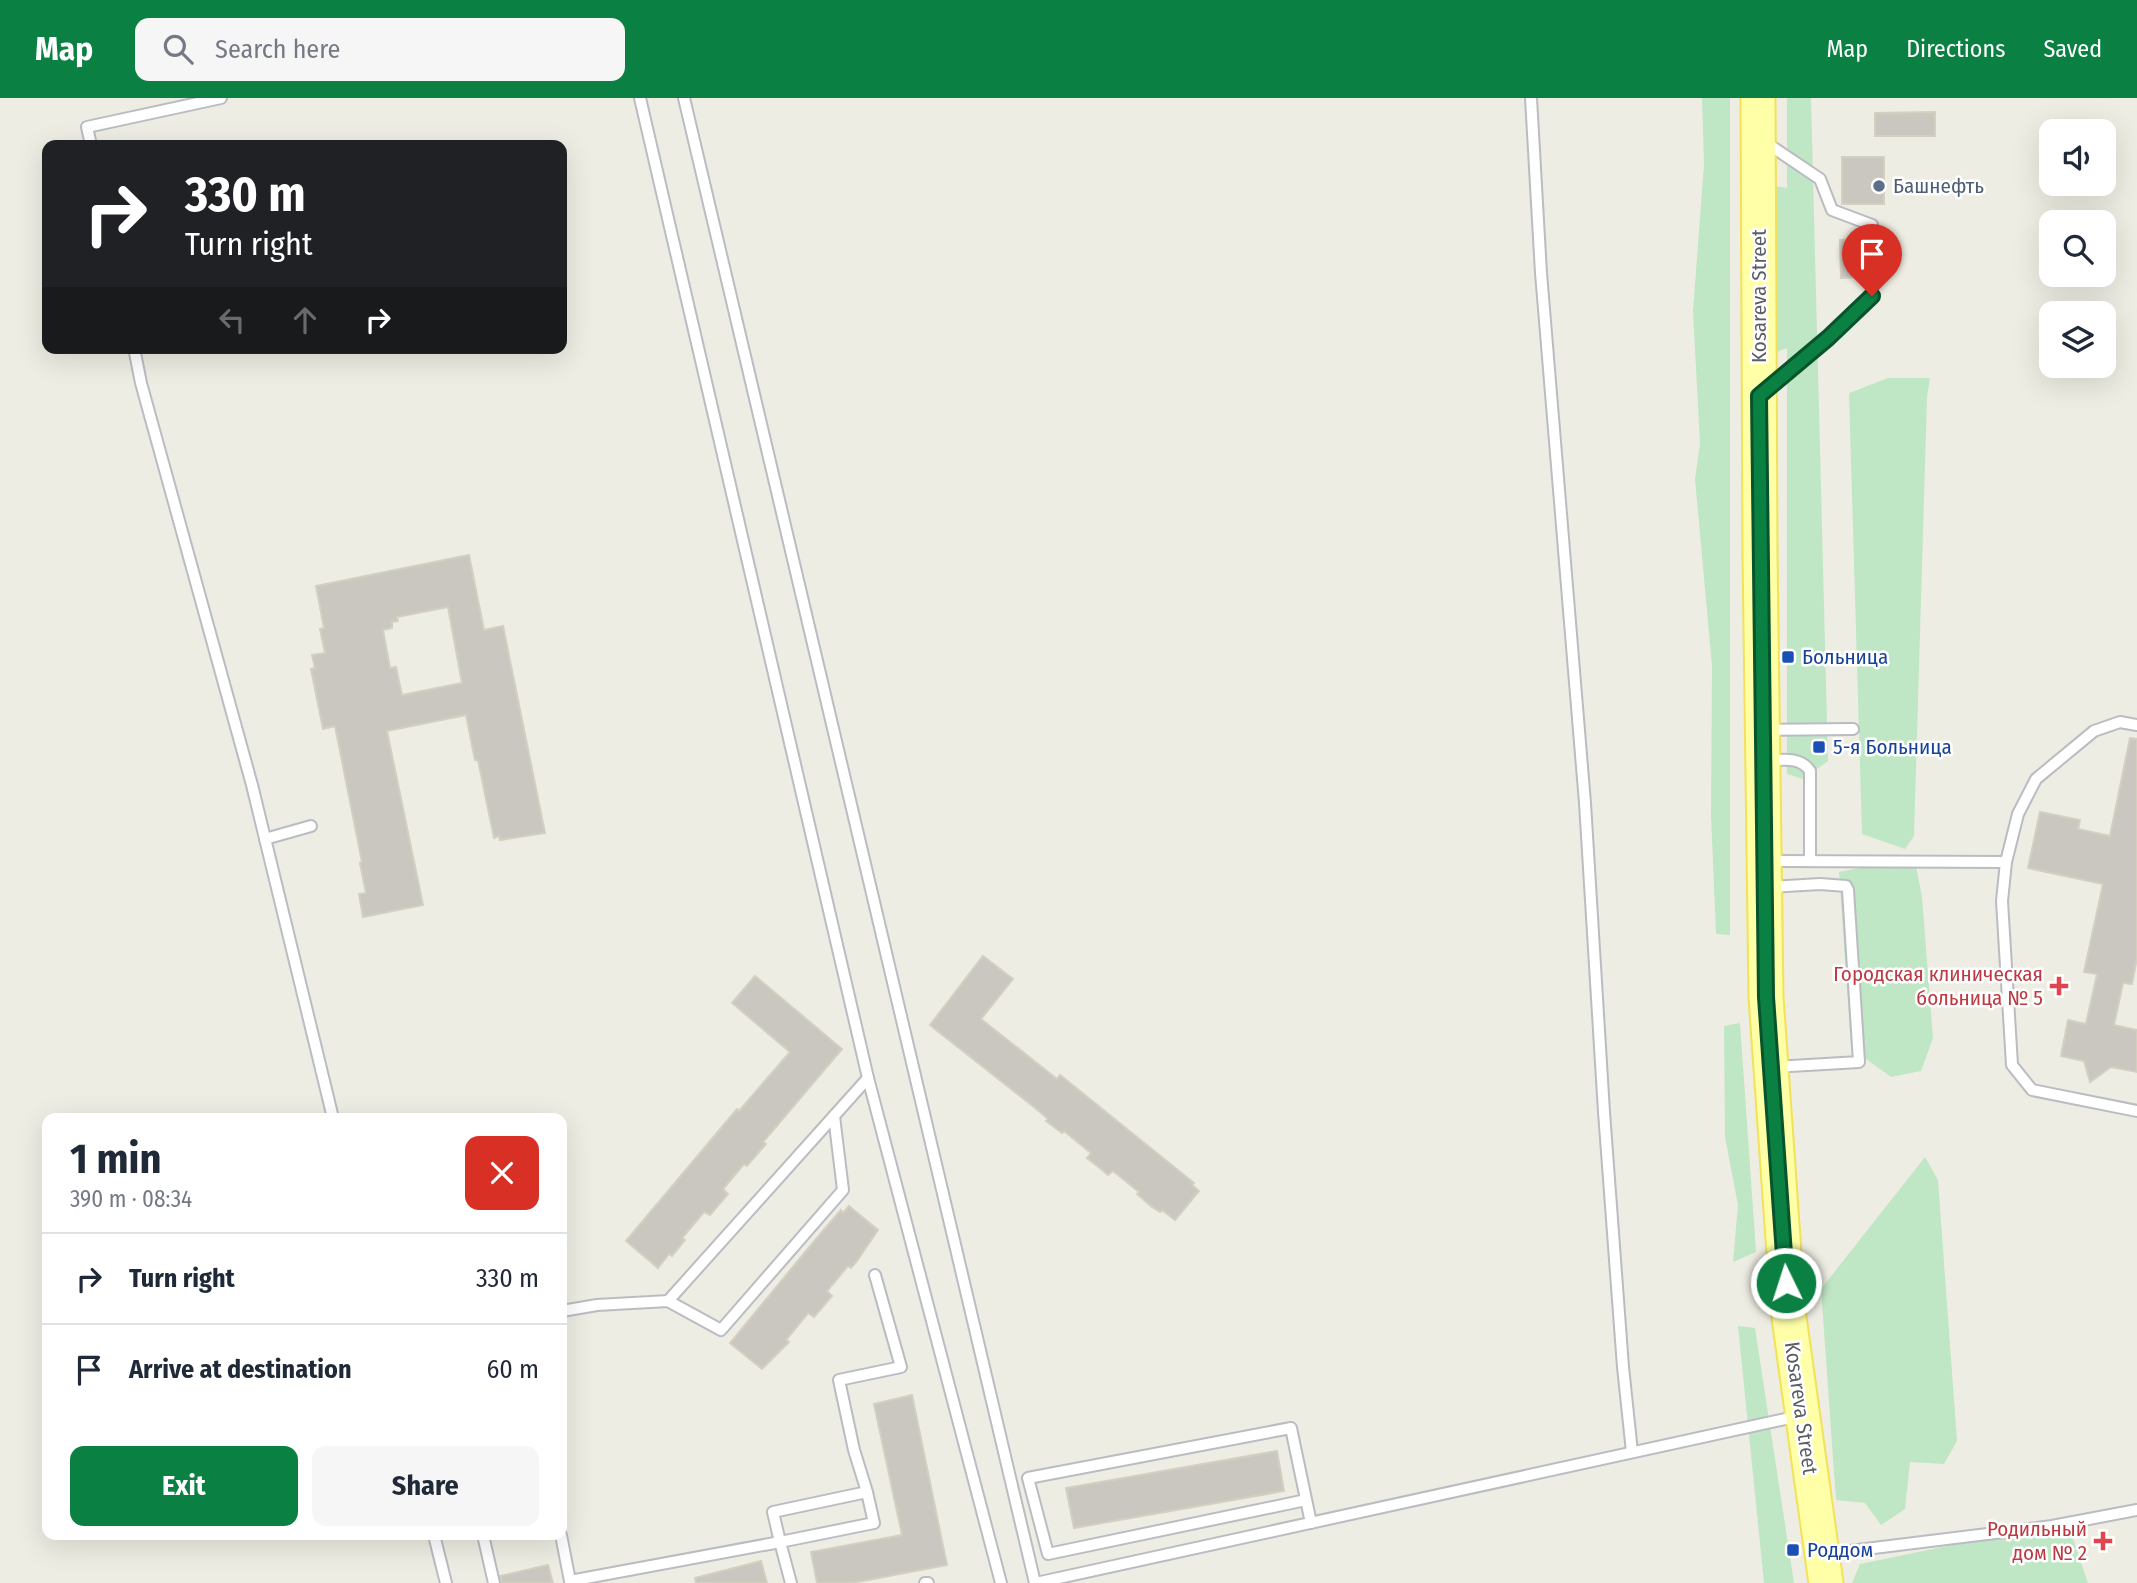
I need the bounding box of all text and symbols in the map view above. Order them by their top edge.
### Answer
search box [135,18,625,81]
text: Map [35,29,93,69]
icon: search [159,30,197,68]
text: Search here [215,34,340,65]
text: Map [1827,35,1868,63]
text: Directions [1906,35,2005,63]
text: Saved [2043,35,2102,63]
map controls [2039,119,2116,378]
button: sound [2039,119,2116,196]
text: 330 m [185,165,306,224]
icon: right [70,168,161,259]
place label: Башнефть [1893,173,1984,199]
marker: Башнефть [1871,178,1887,194]
button: search [2039,210,2116,287]
pin [1842,224,1902,296]
text: Turn right [185,225,312,263]
street label: Kosareva Street [1746,229,1772,363]
icon: arrive [1853,235,1891,273]
icon: left [213,301,251,339]
icon: ahead [286,301,324,339]
icon: right [359,301,397,339]
button: layers [2039,301,2116,378]
place label: Больница [1802,644,1888,670]
marker: Больница [1780,649,1796,665]
place label: 5-я Больница [1833,734,1952,760]
marker: 5-я Больница [1811,739,1827,755]
place label: Городская клиническая больница № 5 [1833,961,2043,1011]
marker: Городская клиническая больница № 5 [2049,976,2069,996]
text: 1 min [70,1134,161,1184]
button: close [465,1136,539,1210]
text: 390 m · 08:34 [70,1185,192,1213]
position arrow [1749,1246,1823,1320]
icon: right [70,1260,108,1298]
text: Turn right [129,1263,235,1294]
text: 330 m [476,1263,539,1294]
street label: Kosareva Street [1779,1340,1823,1476]
icon: arrive [70,1351,108,1389]
text: Arrive at destination [129,1354,352,1385]
text: 60 m [486,1354,539,1385]
button: Exit [70,1446,298,1526]
button: Share [312,1446,539,1526]
place label: Родильный дом № 2 [1987,1516,2087,1566]
marker: Родильный дом № 2 [2093,1531,2113,1551]
place label: Роддом [1807,1537,1873,1563]
marker: Роддом [1785,1542,1801,1558]

